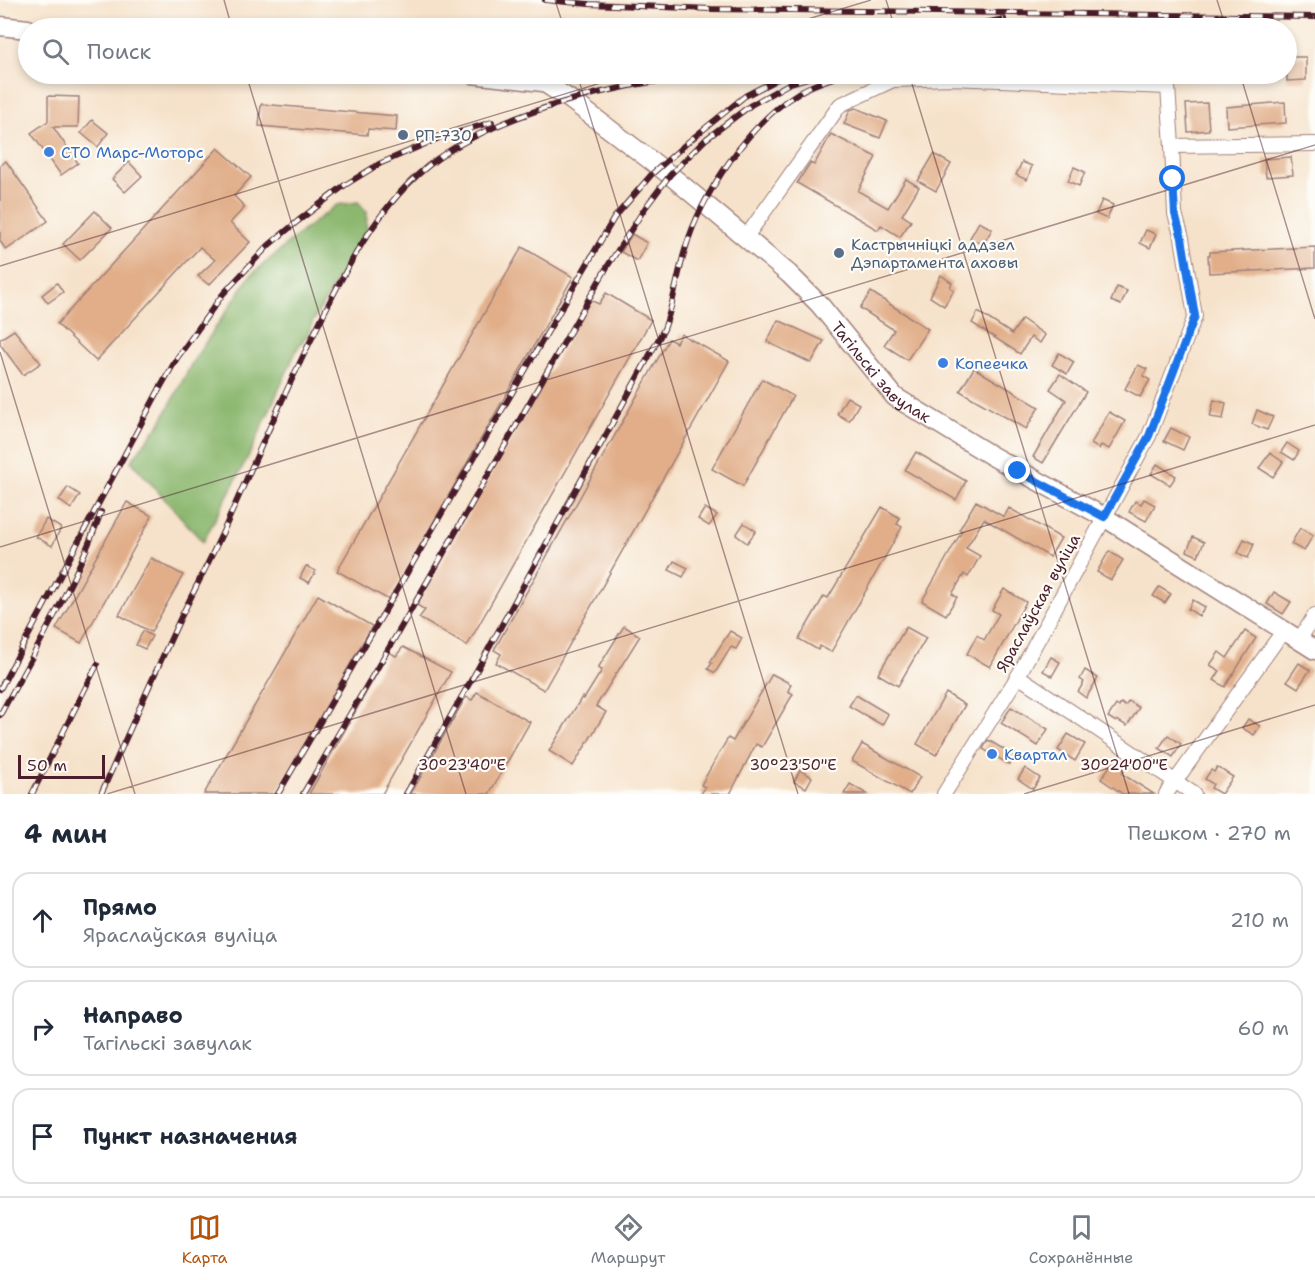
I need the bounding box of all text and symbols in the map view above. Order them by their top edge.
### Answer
search box [18,18,1297,84]
icon: search [39,35,72,68]
text: Поиск [87,37,151,66]
place label: РП-730 [415,125,472,146]
marker: РП-730 [396,128,410,142]
place label: СТО Марс-Моторс [61,142,204,163]
marker: СТО Марс-Моторс [42,145,56,159]
route start [1159,165,1185,191]
place label: Кастрычніцкі аддзел Дэпартамента аховы [851,234,1018,273]
marker: Кастрычніцкі аддзел Дэпартамента аховы [832,246,846,260]
street label: Тагільскі завулак [827,317,935,427]
place label: Копеечка [955,353,1028,374]
marker: Копеечка [936,356,950,370]
route end [1004,457,1030,483]
street label: Яраслаўская вуліца [991,530,1085,676]
place label: Квартал [1004,744,1067,765]
marker: Квартал [985,747,999,761]
scale bar [18,752,105,780]
text: 50 m [27,755,67,776]
text: 30°23'40"E [418,755,506,775]
text: 30°23'50"E [749,755,837,775]
text: 30°24'00"E [1080,755,1168,775]
text: 4 мин [24,816,107,851]
text: Пешком · 270 m [1128,820,1291,846]
text: Прямо [83,893,157,922]
icon: ahead [26,904,59,937]
text: 210 m [1230,907,1289,933]
text: Яраслаўская вуліца [83,922,277,948]
text: Направо [83,1001,183,1030]
icon: right [26,1012,59,1045]
text: 60 m [1237,1015,1289,1041]
text: Тагільскі завулак [83,1030,252,1056]
icon: arrive [26,1120,59,1153]
text: Пункт назначения [83,1122,297,1151]
tab: Карта [182,1211,227,1268]
tab: Маршрут [591,1211,665,1268]
tab: Сохранённые [1029,1211,1133,1268]

